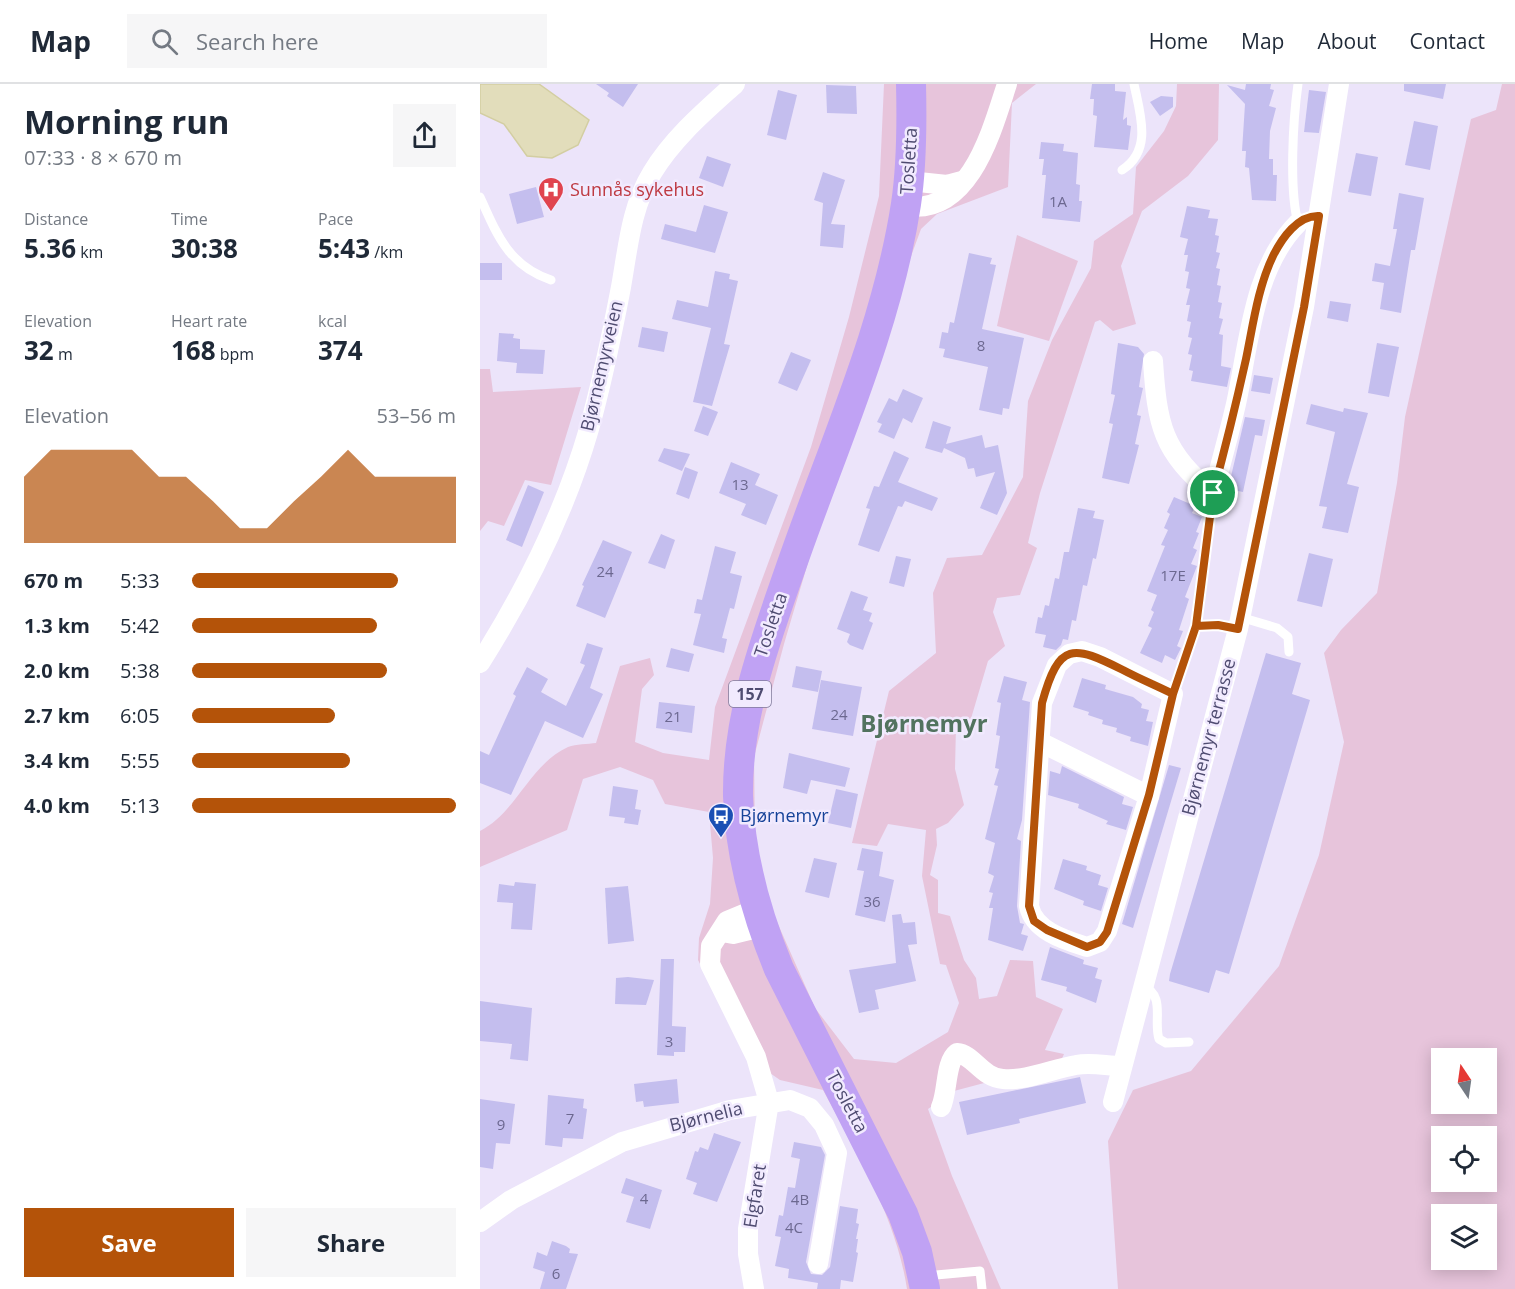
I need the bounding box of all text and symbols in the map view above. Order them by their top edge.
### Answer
search box [127,14,547,68]
text: Map [30,22,91,60]
icon: search [148,25,181,58]
text: Search here [196,26,319,56]
text: Home [1149,27,1208,55]
text: Map [1241,27,1284,55]
text: About [1317,27,1377,55]
text: Contact [1410,27,1485,55]
text: Morning run [24,99,230,144]
button: share [393,104,456,167]
street label: Tosletta [894,127,922,195]
text: 07:33 · 8 × 670 m [24,144,182,171]
hospital icon: Sunnås sykehus [536,175,566,213]
place label: Sunnås sykehus [570,177,704,201]
house number: 1A [1049,191,1068,211]
text: Distance [24,208,88,230]
text: Time [171,208,208,230]
text: Pace [318,208,353,230]
text: 5.36 [24,230,76,266]
text: 30:38 [171,230,238,266]
text: 5:43 [318,230,370,266]
text: km [76,241,103,263]
text: /km [370,241,403,263]
street label: Bjørnemyrveien [574,298,628,433]
text: Elevation [24,310,92,332]
text: Heart rate [171,310,247,332]
text: kcal [318,310,347,332]
text: 32 [24,332,54,368]
text: 168 [171,332,216,368]
text: 374 [318,332,363,368]
house number: 8 [977,335,985,355]
text: m [54,343,73,365]
text: bpm [216,343,254,365]
text: Elevation [24,402,109,429]
text: 53–56 m [377,402,456,429]
pin [1187,467,1238,518]
house number: 13 [731,474,749,494]
icon: arrive [1196,476,1229,509]
house number: 24 [596,561,614,581]
house number: 17E [1160,565,1186,585]
text: 670 m [24,567,83,594]
text: 5:33 [120,567,160,594]
street label: Tosletta [748,589,792,660]
text: 1.3 km [24,612,90,639]
text: 5:42 [120,612,160,639]
street label: Bjørnemyr terrasse [1176,656,1241,818]
text: 2.0 km [24,657,90,684]
text: 5:38 [120,657,160,684]
road number: 157 [729,681,771,707]
text: 2.7 km [24,702,90,729]
text: 6:05 [120,702,160,729]
house number: 24 [830,704,848,724]
house number: 21 [664,706,682,726]
district label: Bjørnemyr [860,706,988,739]
text: 3.4 km [24,747,90,774]
text: 5:55 [120,747,160,774]
text: 4.0 km [24,792,90,819]
text: 5:13 [120,792,160,819]
bus stop icon: Bjørnemyr [706,801,736,839]
place label: Bjørnemyr [740,803,829,827]
house number: 36 [863,891,881,911]
house number: 3 [665,1031,673,1051]
north arrow [1431,1048,1497,1114]
map controls [1431,1048,1497,1270]
street label: Tosletta [822,1066,874,1137]
street label: Bjørnelia [667,1095,745,1137]
house number: 7 [566,1108,574,1128]
house number: 9 [497,1114,505,1134]
button: locate [1431,1126,1497,1192]
street label: Elgfaret [737,1162,771,1229]
house number: 4 [640,1188,649,1208]
house number: 4B [791,1189,809,1209]
button: layers [1431,1204,1497,1270]
button: Save [24,1208,234,1277]
button: Share [246,1208,456,1277]
house number: 4C [785,1217,803,1237]
house number: 6 [552,1263,560,1283]

